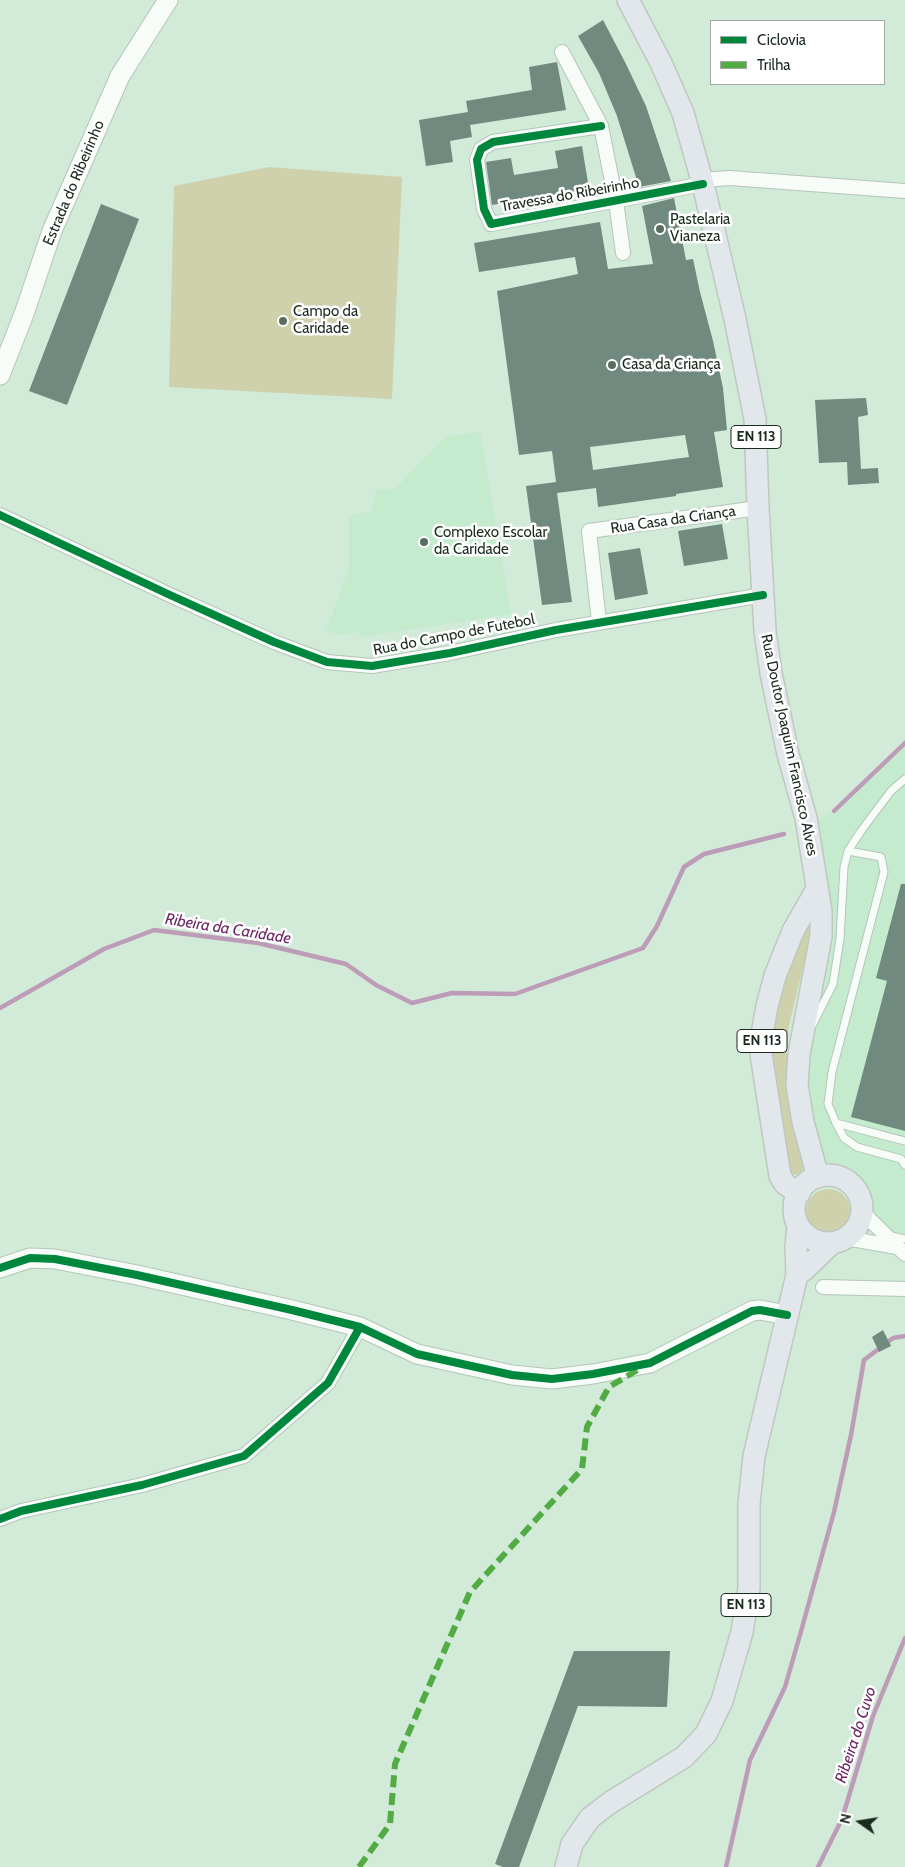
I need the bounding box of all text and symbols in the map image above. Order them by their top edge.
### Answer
legend [710,20,885,85]
text: Ciclovia [757,31,806,49]
text: Trilha [757,56,790,74]
street label: Estrada do Ribeirinho [40,118,108,248]
street label: Travessa do Ribeirinho [499,174,641,216]
place label: Pastelaria Vianeza [670,211,730,246]
marker: Pastelaria Vianeza [654,223,666,235]
place label: Campo da Caridade [293,303,358,338]
marker: Campo da Caridade [277,315,289,327]
place label: Casa da Criança [622,356,721,374]
marker: Casa da Criança [606,359,618,371]
road number: EN 113 [731,426,781,448]
street label: Rua Casa da Criança [609,502,737,538]
place label: Complexo Escolar da Caridade [434,524,547,559]
marker: Complexo Escolar da Caridade [418,536,430,548]
street label: Rua do Campo de Futebol [372,611,536,659]
street label: Rua Doutor Joaquim Francisco Alves [757,633,821,857]
water label: Ribeira da Caridade [164,910,292,948]
road number: EN 113 [737,1030,787,1052]
road number: EN 113 [721,1594,771,1616]
water label: Ribeira do Cuvo [831,1685,881,1785]
north arrow [835,1797,885,1847]
text: N [836,1812,855,1825]

